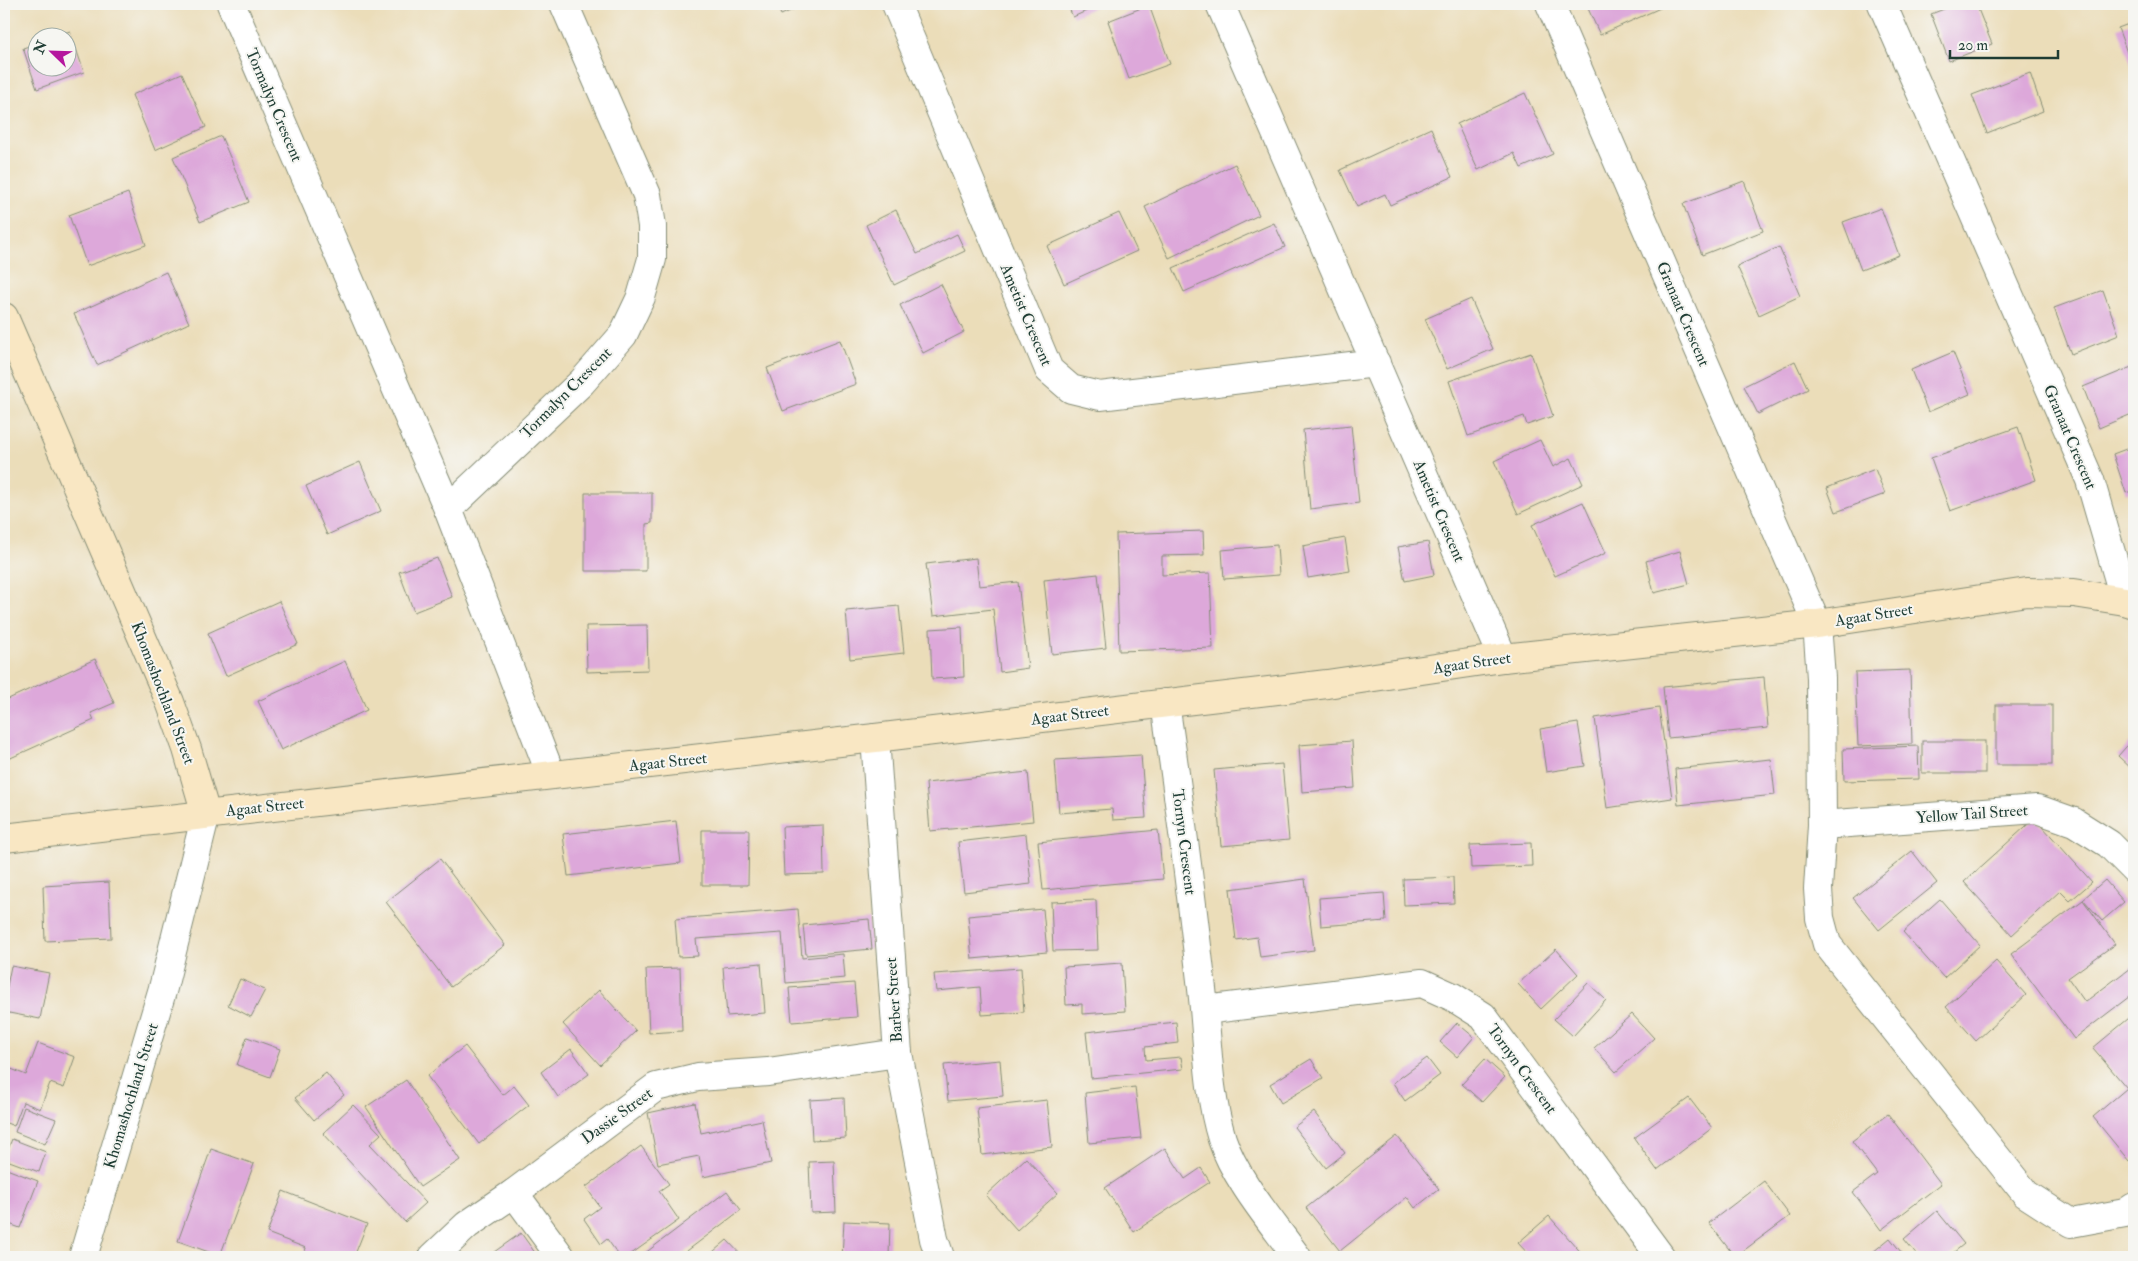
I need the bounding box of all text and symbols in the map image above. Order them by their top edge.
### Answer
north arrow [28,28,78,78]
scale bar [1950,28,2058,60]
text: 20 m [1958,36,1988,55]
text: N [30,38,51,57]
street label: Tormalyn Crescent [241,45,307,165]
street label: Granaat Crescent [1652,259,1714,369]
street label: Ametist Crescent [995,260,1056,369]
street label: Tormalyn Crescent [516,343,616,443]
street label: Granaat Crescent [2039,382,2101,492]
street label: Ametist Crescent [1408,456,1469,565]
street label: Agaat Street [1833,599,1914,631]
street label: Khomashochland Street [127,619,199,767]
street label: Agaat Street [1431,648,1512,678]
street label: Agaat Street [1029,700,1110,730]
street label: Agaat Street [627,748,708,776]
street label: Tornyn Crescent [1168,788,1200,896]
street label: Agaat Street [224,793,305,821]
street label: Yellow Tail Street [1915,800,2029,828]
street label: Barber Street [881,957,907,1043]
street label: Tornyn Crescent [1483,1020,1561,1118]
street label: Khomashochland Street [99,1021,163,1171]
street label: Dassie Street [577,1083,657,1149]

